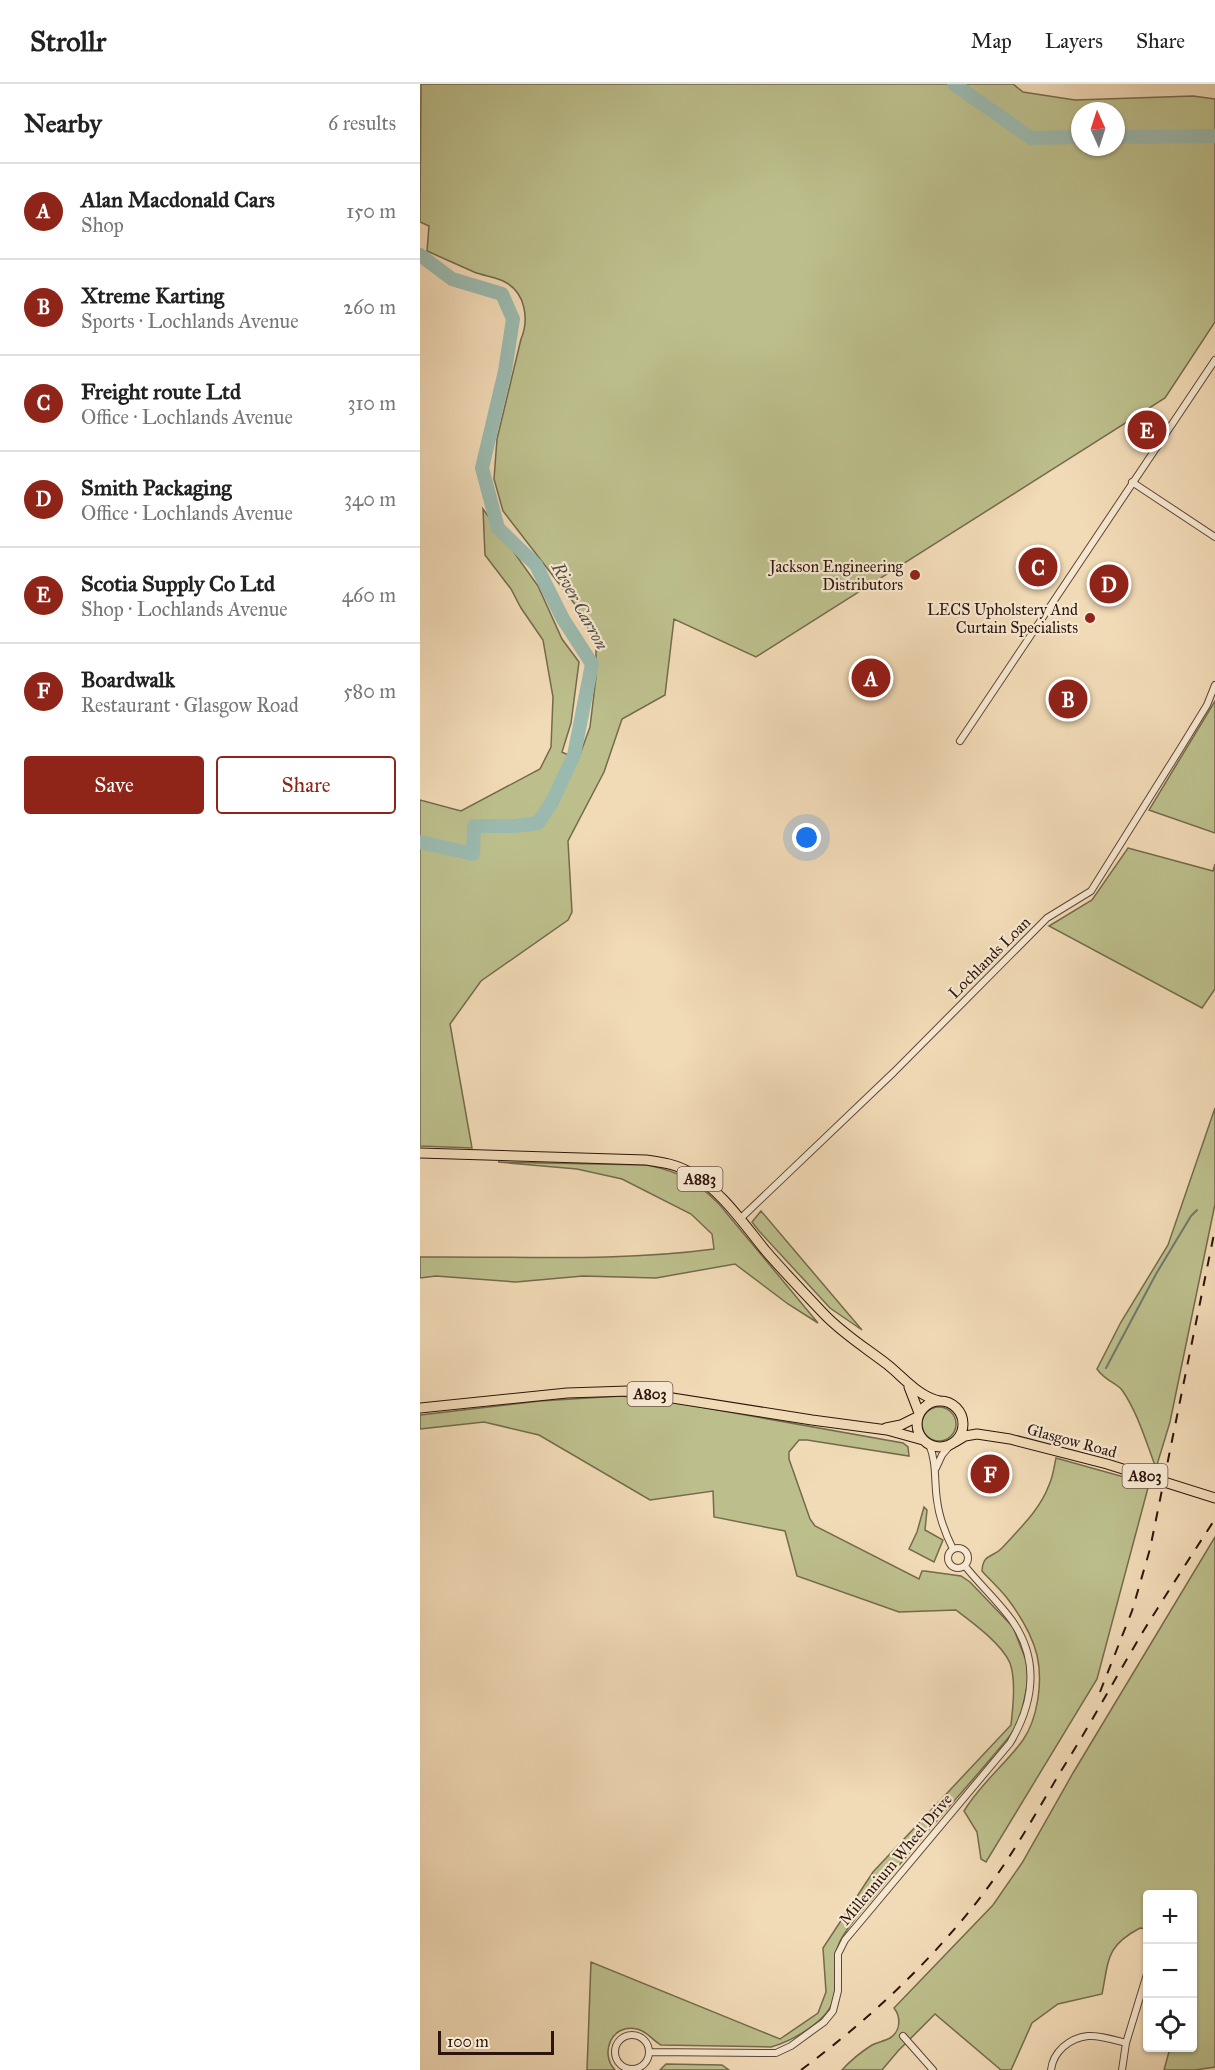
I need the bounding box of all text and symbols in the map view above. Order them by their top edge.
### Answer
text: Strollr [30,24,106,59]
text: Map [971,28,1012,54]
text: Layers [1045,28,1103,54]
text: Share [1136,28,1185,54]
north arrow [1071,102,1125,156]
text: Nearby [24,107,102,139]
text: 6 results [328,111,396,135]
text: Alan Macdonald Cars [81,186,275,213]
text: A [37,199,50,223]
text: 150 m [346,199,396,223]
text: Shop [81,213,124,237]
text: Xtreme Karting [81,282,224,309]
text: B [37,295,50,319]
text: 260 m [343,295,396,319]
text: Sports · Lochlands Avenue [81,309,298,333]
text: Freight route Ltd [81,378,241,405]
text: C [37,391,50,415]
text: 310 m [347,391,396,415]
text: Office · Lochlands Avenue [81,405,293,429]
pin: E [1128,408,1166,452]
text: Smith Packaging [81,474,232,501]
text: D [36,487,51,511]
text: 340 m [344,487,396,511]
text: Office · Lochlands Avenue [81,501,293,525]
pin: C [1018,544,1058,590]
place label: Jackson Engineering Distributors [767,557,904,594]
water label: River Carron [546,558,613,654]
pin: D [1090,562,1128,606]
marker: Jackson Engineering Distributors [908,568,922,582]
text: Scotia Supply Co Ltd [81,570,275,597]
text: E [36,583,51,607]
text: 460 m [342,583,396,607]
text: Shop · Lochlands Avenue [81,597,288,621]
place label: LECS Upholstery And Curtain Specialists [927,600,1078,637]
marker: LECS Upholstery And Curtain Specialists [1083,611,1097,625]
pin: A [852,656,890,700]
text: Boardwalk [81,666,175,693]
pin: B [1048,676,1088,722]
text: F [37,679,50,703]
text: 580 m [343,679,396,703]
text: Restaurant · Glasgow Road [81,693,299,717]
button: Save [24,756,204,814]
button: Share [216,756,396,814]
your location [792,823,821,852]
street label: Lochlands Loan [944,912,1035,1002]
road number: A883 [678,1167,722,1191]
road number: A803 [628,1382,672,1406]
street label: Glasgow Road [1025,1419,1119,1463]
pin: F [970,1452,1010,1496]
road number: A803 [1122,1464,1168,1488]
street label: Millennium Wheel Drive [835,1790,956,1929]
map controls [1143,1890,1197,2052]
button: + [1143,1890,1197,1944]
button: − [1143,1944,1197,1998]
button: locate [1143,1998,1197,2052]
scale bar [438,2028,554,2056]
text: 100 m [447,2032,489,2051]

